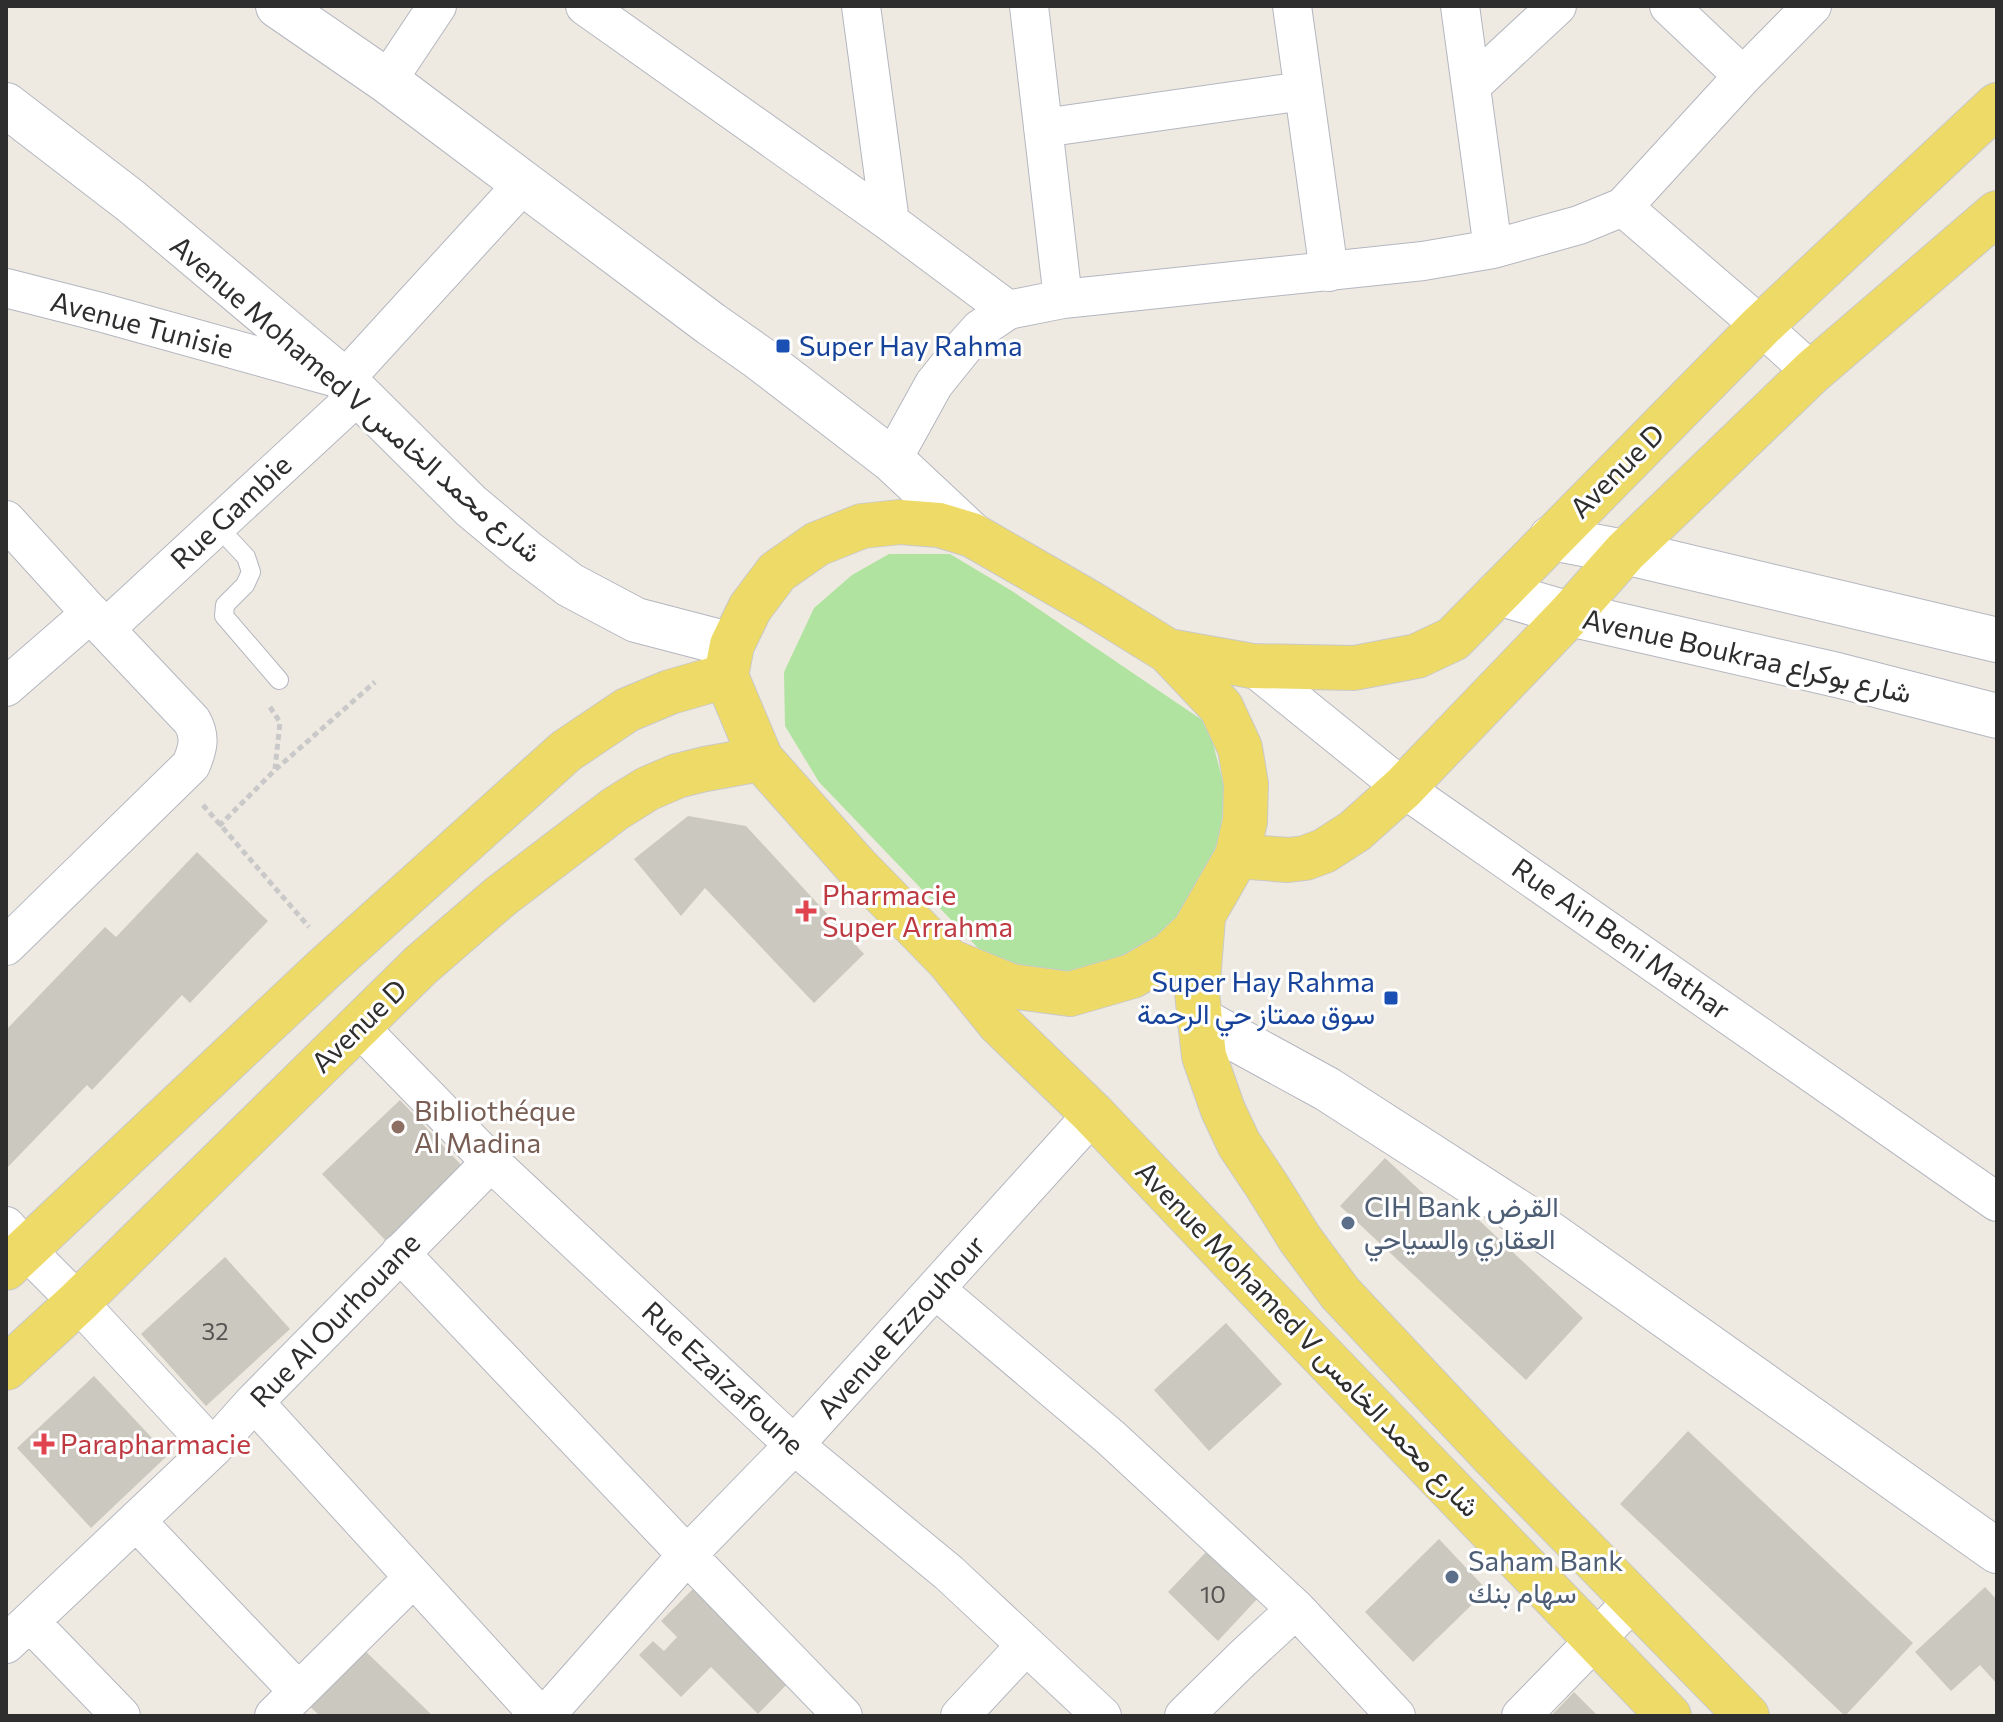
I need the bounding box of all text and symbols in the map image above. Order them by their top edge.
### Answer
street label: Avenue Mohamed V شارع محمد الخامس [162,228,549,571]
street label: Avenue Tunisie [47,283,237,365]
place label: Super Hay Rahma [799,328,1023,362]
marker: Super Hay Rahma [774,337,792,355]
street label: Avenue D [1562,416,1671,525]
street label: Rue Gambie [163,447,298,576]
street label: Avenue Boukraa شارع بوكراع [1579,601,1915,712]
street label: Rue Ain Beni Mathar [1506,850,1737,1026]
place label: Pharmacie Super Arrahma [822,877,1013,943]
marker: Pharmacie Super Arrahma [797,902,815,920]
place label: Super Hay Rahma سوق ممتاز حي الرحمة [1137,964,1375,1037]
street label: Avenue D [304,972,413,1079]
marker: Super Hay Rahma سوق ممتاز حي الرحمة [1382,989,1400,1007]
place label: Bibliothéque Al Madina [414,1093,576,1159]
marker: Bibliothéque Al Madina [389,1118,407,1136]
street label: Avenue Mohamed V شارع محمد الخامس [1127,1154,1488,1525]
place label: CIH Bank القرض العقاري والسياحي [1364,1189,1559,1262]
marker: CIH Bank القرض العقاري والسياحي [1339,1214,1357,1232]
street label: Rue Al Ourhouane [242,1225,426,1414]
street label: Avenue Ezzouhour [809,1228,992,1425]
street label: Rue Ezaizafoune [636,1294,812,1461]
house number: 32 [202,1316,228,1345]
place label: Parapharmacie [60,1426,251,1460]
marker: Parapharmacie [35,1435,53,1453]
place label: Saham Bank سهام بنك [1468,1543,1623,1612]
marker: Saham Bank سهام بنك [1443,1568,1461,1586]
house number: 10 [1200,1579,1226,1608]

